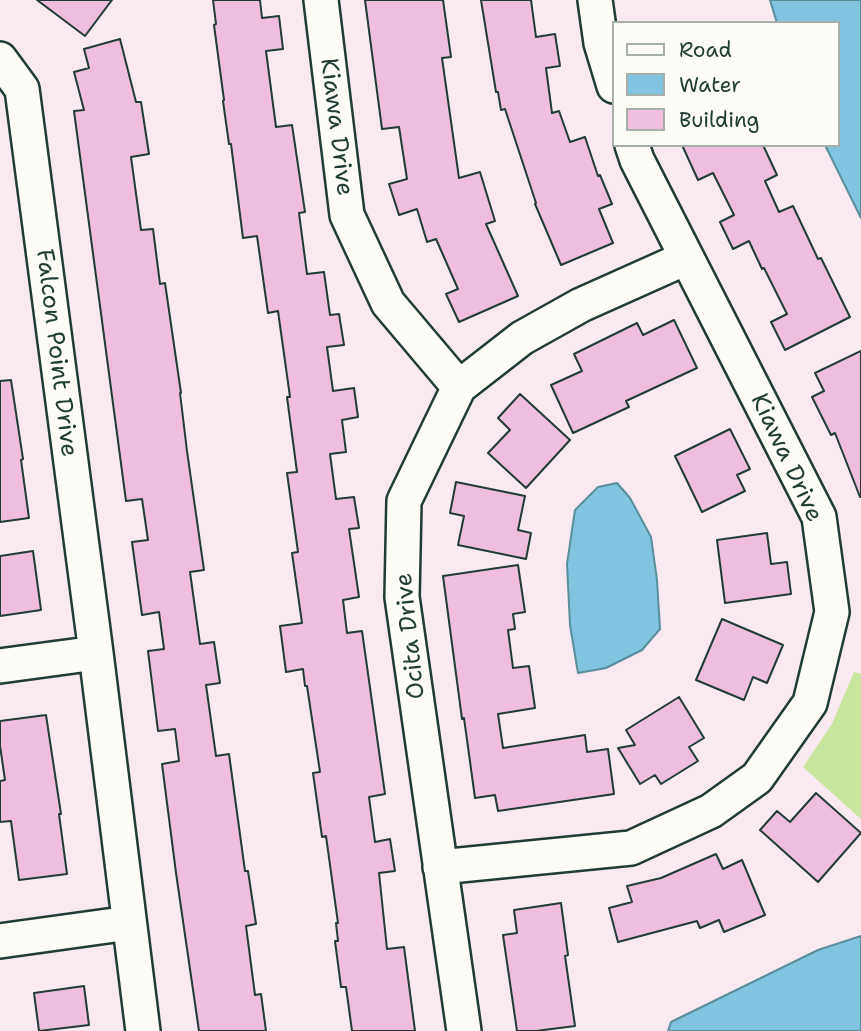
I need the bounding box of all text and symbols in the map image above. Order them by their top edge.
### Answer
legend [612,21,840,147]
text: Road [679,36,732,64]
street label: Kiawa Drive [313,57,359,197]
text: Water [679,71,741,99]
text: Building [679,106,759,134]
street label: Falcon Point Drive [29,248,83,458]
street label: Kiawa Drive [744,389,828,527]
street label: Ocita Drive [390,571,432,701]

